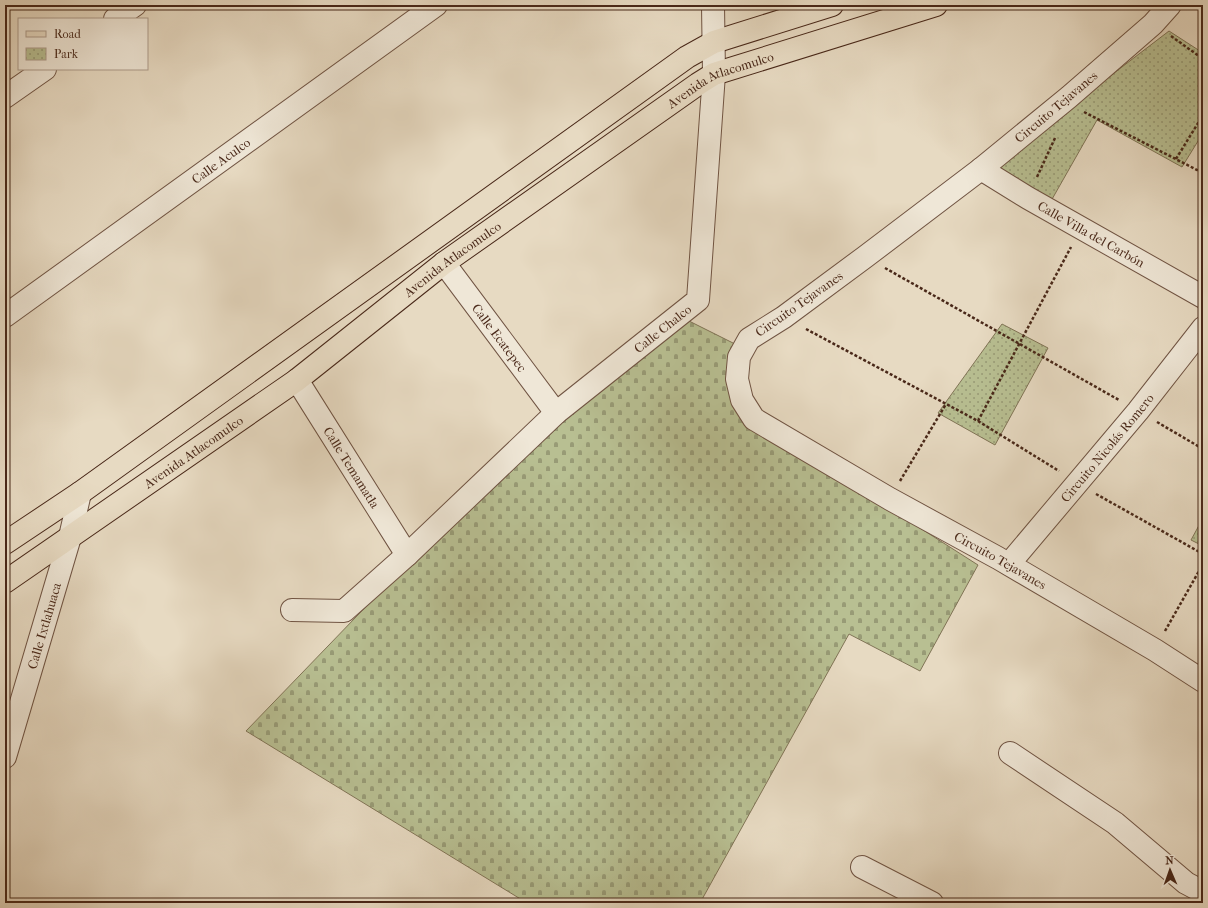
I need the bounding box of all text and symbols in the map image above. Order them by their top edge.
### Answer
legend [18,18,148,70]
text: Road [54,27,81,41]
text: Park [54,47,79,61]
street label: Avenida Atlacomulco [663,48,776,111]
street label: Circuito Tejavanes [1012,68,1100,146]
street label: Calle Aculco [189,134,253,186]
street label: Calle Villa del Carbón [1035,198,1148,270]
street label: Avenida Atlacomulco [400,218,504,300]
street label: Circuito Tejavanes [752,268,846,340]
street label: Calle Ecatepec [469,301,530,375]
street label: Calle Chalco [631,301,694,356]
street label: Circuito Nicolás Romero [1057,390,1157,505]
street label: Avenida Atlacomulco [140,412,246,492]
street label: Calle Temamatla [321,424,383,511]
street label: Circuito Tejavanes [952,528,1049,592]
street label: Calle Ixtlahuaca [24,580,64,671]
north arrow [1150,850,1190,890]
text: N [1165,854,1175,867]

